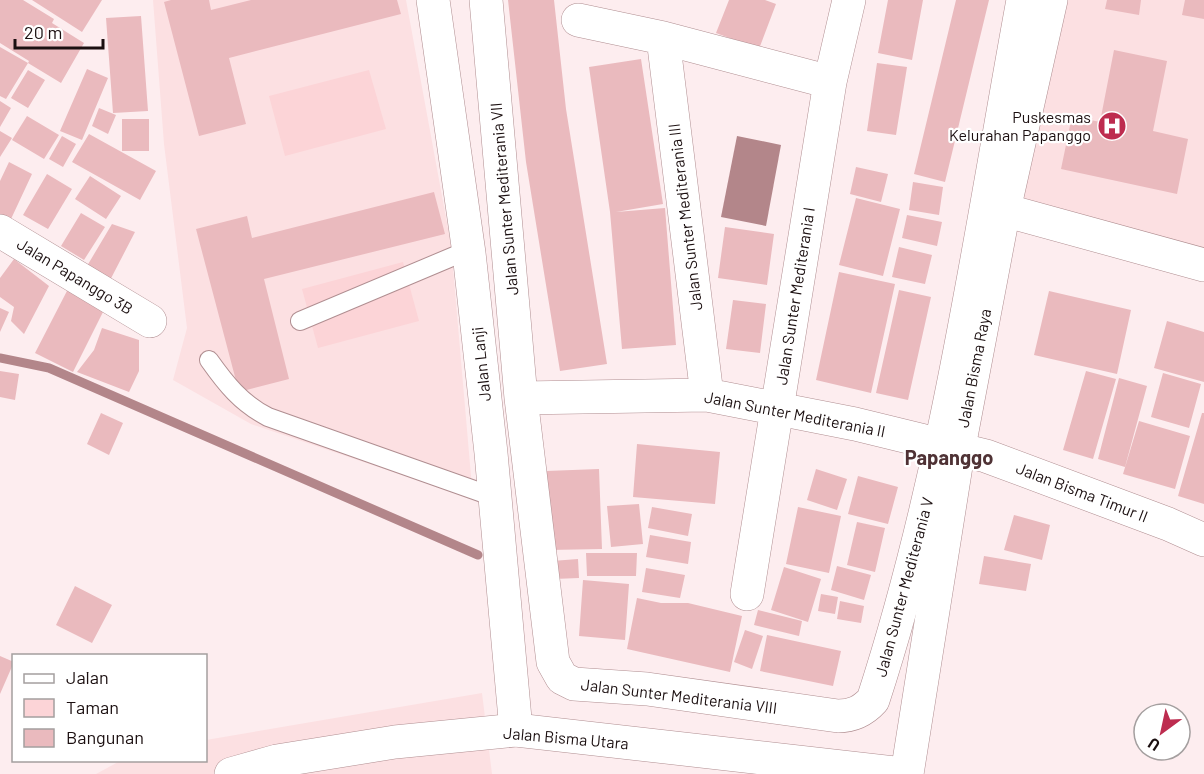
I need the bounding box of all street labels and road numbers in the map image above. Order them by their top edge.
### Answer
street label: Jalan Sunter Mediterania VII [486,102,521,296]
street label: Jalan Sunter Mediterania III [664,123,705,312]
street label: Jalan Sunter Mediterania I [771,206,818,386]
street label: Jalan Papanggo 3B [14,234,137,318]
street label: Jalan Bisma Raya [953,307,994,429]
street label: Jalan Lanji [467,326,494,402]
street label: Jalan Sunter Mediterania II [703,387,887,440]
street label: Jalan Bisma Timur II [1014,458,1151,525]
street label: Jalan Sunter Mediterania V [870,495,937,679]
street label: Jalan Sunter Mediterania VIII [580,674,778,717]
street label: Jalan Bisma Utara [503,723,630,752]

